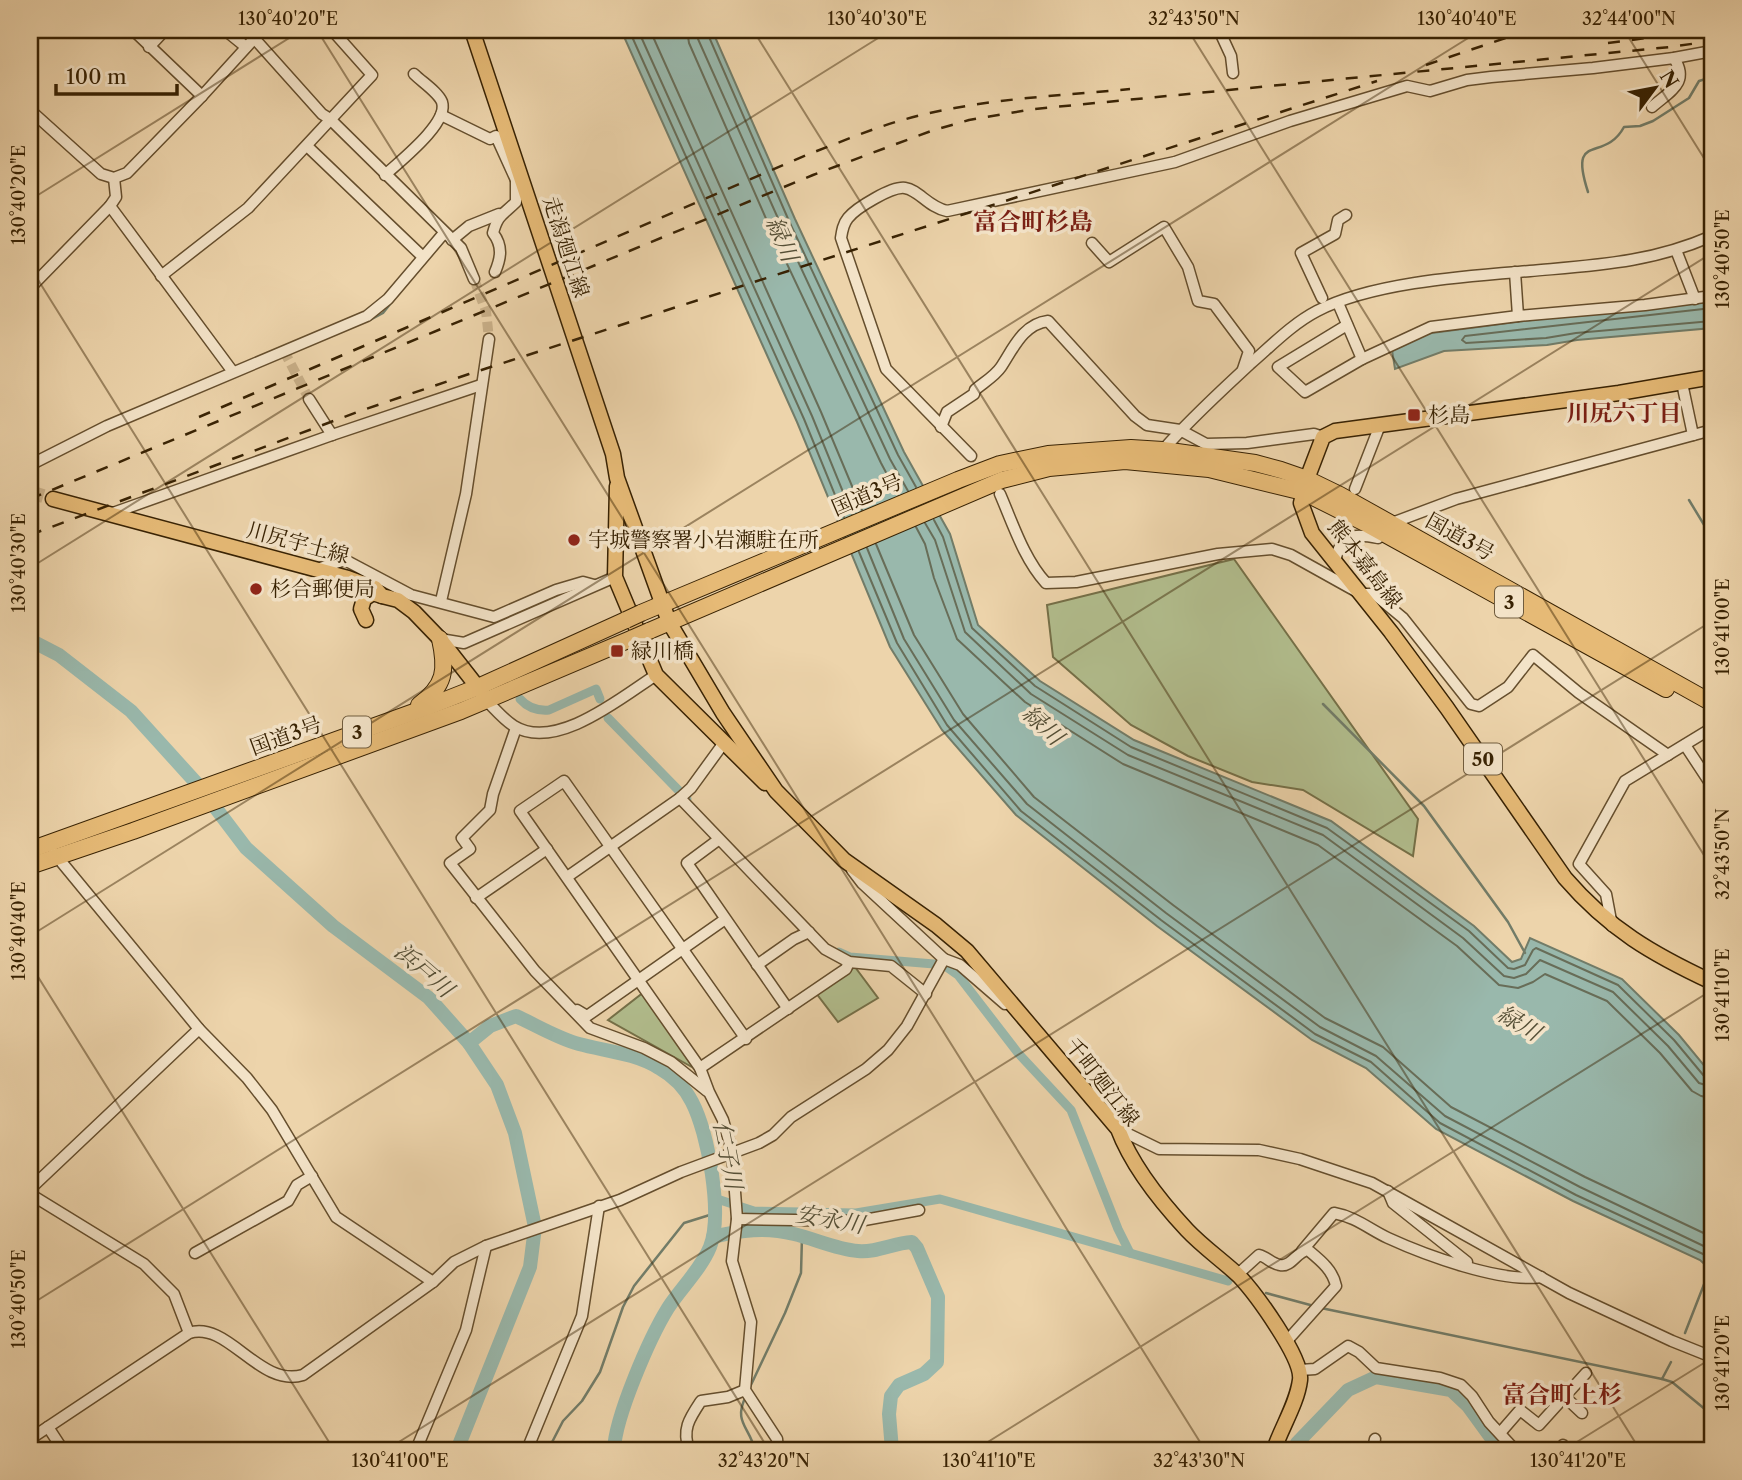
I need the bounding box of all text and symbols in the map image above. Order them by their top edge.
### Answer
text: 130°40'20"E [238,8,338,30]
text: 130°40'30"E [827,8,927,30]
text: 32°43'50"N [1148,8,1240,30]
text: 130°40'40"E [1417,8,1517,30]
text: 32°44'00"N [1582,8,1676,30]
scale bar [56,52,177,96]
north arrow [1620,52,1690,122]
text: 100 m [66,64,127,89]
text: N [1655,66,1683,92]
text: 130°40'20"E [8,145,30,245]
street label: 走潟廻江線 [538,193,595,301]
district label: 富合町杉島 [973,207,1093,236]
text: 130°40'50"E [1712,209,1734,309]
water label: 緑川 [760,212,805,268]
district label: 川尻六丁目 [1567,399,1682,427]
place label: 杉島 [1428,402,1470,427]
marker: 杉島 [1406,407,1422,423]
street label: 国道3号 [828,468,906,521]
street label: 国道3号 [1422,508,1499,566]
text: 130°40'30"E [8,513,30,613]
street label: 熊本嘉島線 [1323,515,1408,613]
street label: 川尻宇土線 [244,517,352,568]
place label: 宇城警察署小岩瀬駐在所 [588,527,819,552]
marker: 宇城警察署小岩瀬駐在所 [566,532,582,548]
place label: 杉合郵便局 [270,576,375,601]
text: 130°41'00"E [1712,578,1734,676]
marker: 杉合郵便局 [248,581,264,597]
road number: 3 [1495,586,1523,618]
place label: 緑川橋 [631,638,694,663]
marker: 緑川橋 [609,643,625,659]
water label: 緑川 [1017,699,1072,753]
street label: 国道3号 [247,711,325,760]
road number: 3 [343,716,371,748]
road number: 50 [1464,744,1502,774]
text: 32°43'50"N [1712,808,1734,900]
text: 130°40'40"E [8,881,30,981]
water label: 浜戸川 [389,937,461,1005]
text: 130°41'10"E [1712,948,1734,1042]
water label: 緑川 [1492,999,1548,1048]
street label: 千町廻江線 [1060,1033,1145,1131]
water label: 仁子川 [708,1118,749,1194]
water label: 安永川 [794,1199,869,1239]
text: 130°40'50"E [8,1249,30,1349]
text: 130°41'20"E [1712,1315,1734,1411]
district label: 富合町上杉 [1502,1380,1622,1409]
text: 130°41'00"E [351,1450,449,1472]
text: 32°43'20"N [718,1450,810,1472]
text: 130°41'10"E [942,1450,1036,1472]
text: 32°43'30"N [1153,1450,1245,1472]
text: 130°41'20"E [1530,1450,1626,1472]

